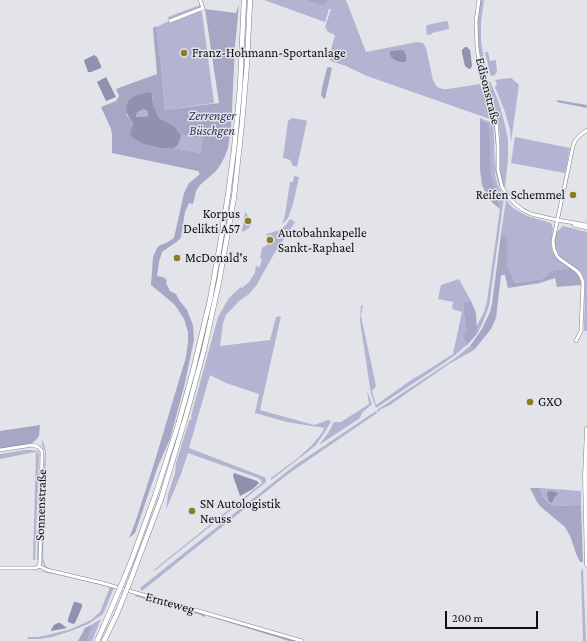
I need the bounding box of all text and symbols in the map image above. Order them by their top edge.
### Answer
place label: Franz-Hohmann-Sportanlage [192,45,346,61]
marker: Franz-Hohmann-Sportanlage [179,48,189,58]
street label: Edisonstraße [472,56,504,126]
park label: Zerrenger Büschgen [188,108,236,139]
place label: Reifen Schemmel [476,187,565,203]
marker: Reifen Schemmel [568,190,578,200]
place label: Korpus Delikti A57 [183,206,240,237]
marker: Korpus Delikti A57 [243,216,253,226]
place label: Autobahnkapelle Sankt-Raphael [278,225,367,256]
marker: Autobahnkapelle Sankt-Raphael [265,235,275,245]
place label: McDonald's [185,250,248,266]
marker: McDonald's [172,253,182,263]
place label: GXO [538,394,562,410]
marker: GXO [525,397,535,407]
street label: Sonnenstraße [32,469,50,541]
place label: SN Autologistik Neuss [200,496,280,527]
marker: SN Autologistik Neuss [187,506,197,516]
street label: Ernteweg [144,589,196,617]
scale bar [447,603,540,629]
text: 200 m [452,611,483,625]

